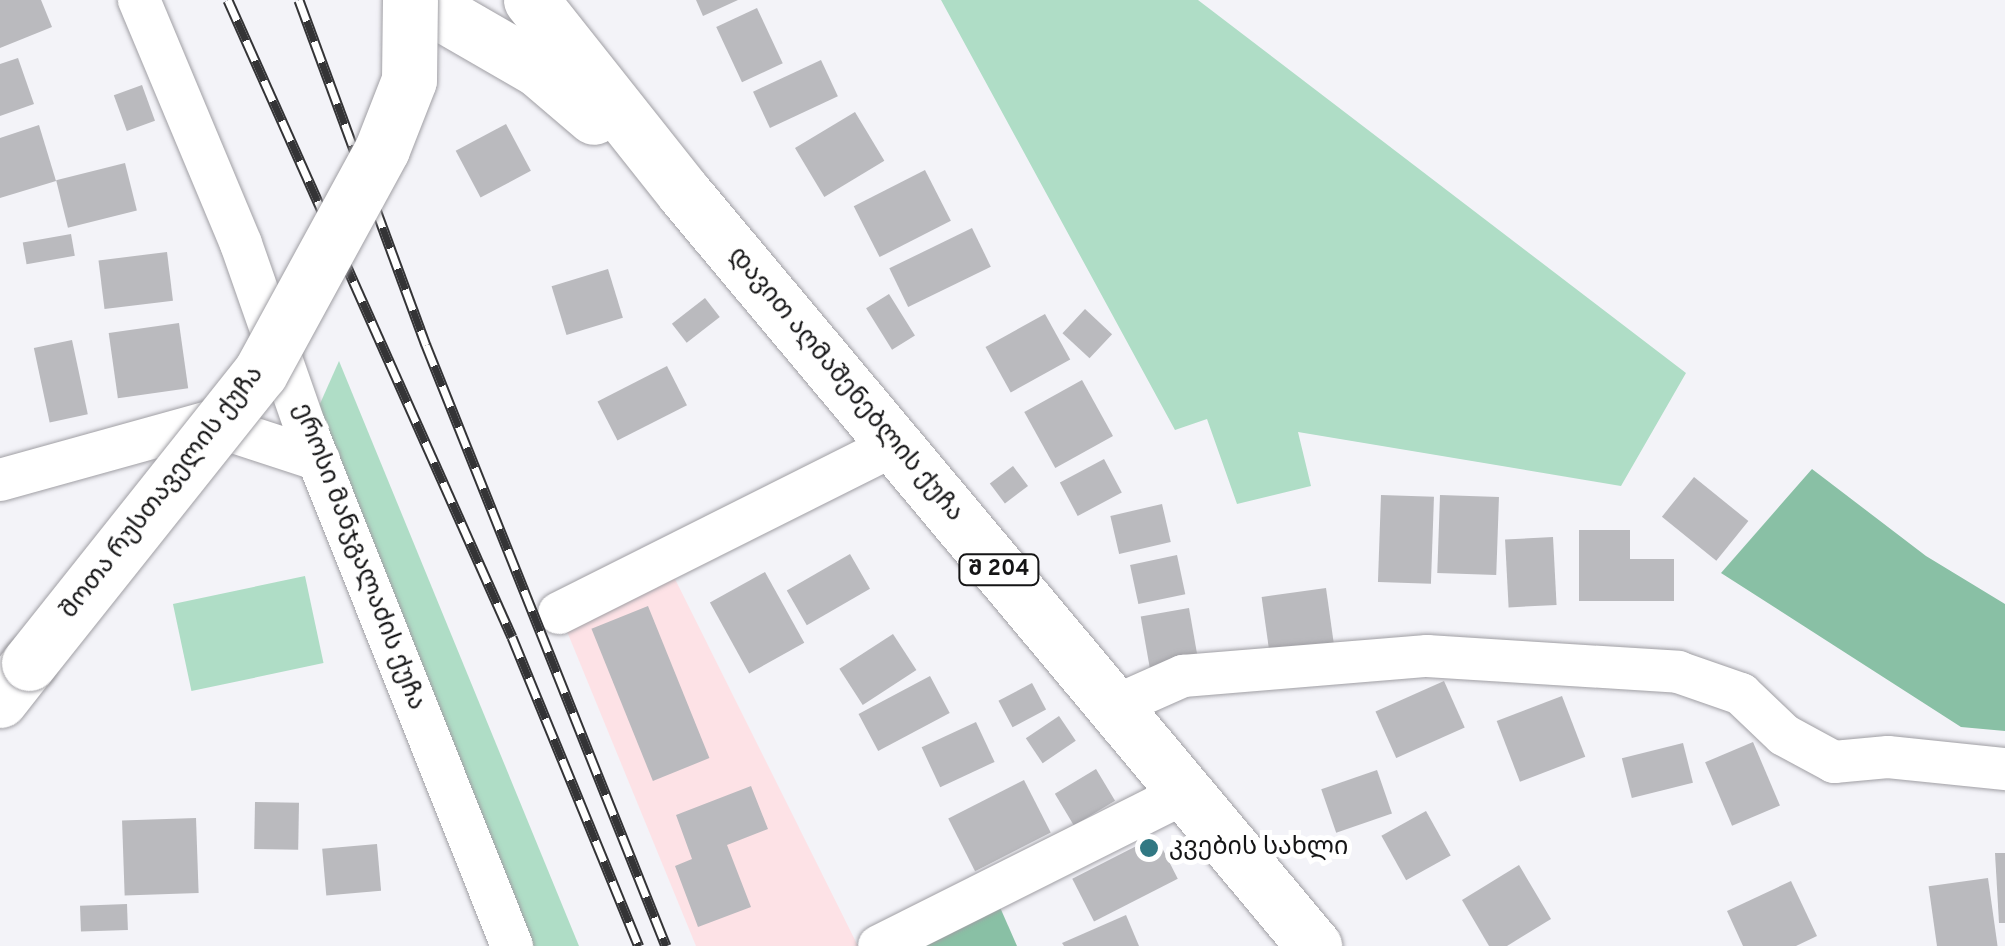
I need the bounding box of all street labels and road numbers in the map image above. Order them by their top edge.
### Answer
street label: დავით აღმაშენებლის ქუჩა [721,242,969,528]
street label: შოთა რუსთაველის ქუჩა [55,361,271,625]
street label: ეროსი მანჯგალაძის ქუჩა [286,399,430,715]
road number: შ 204 [956,553,1042,587]

